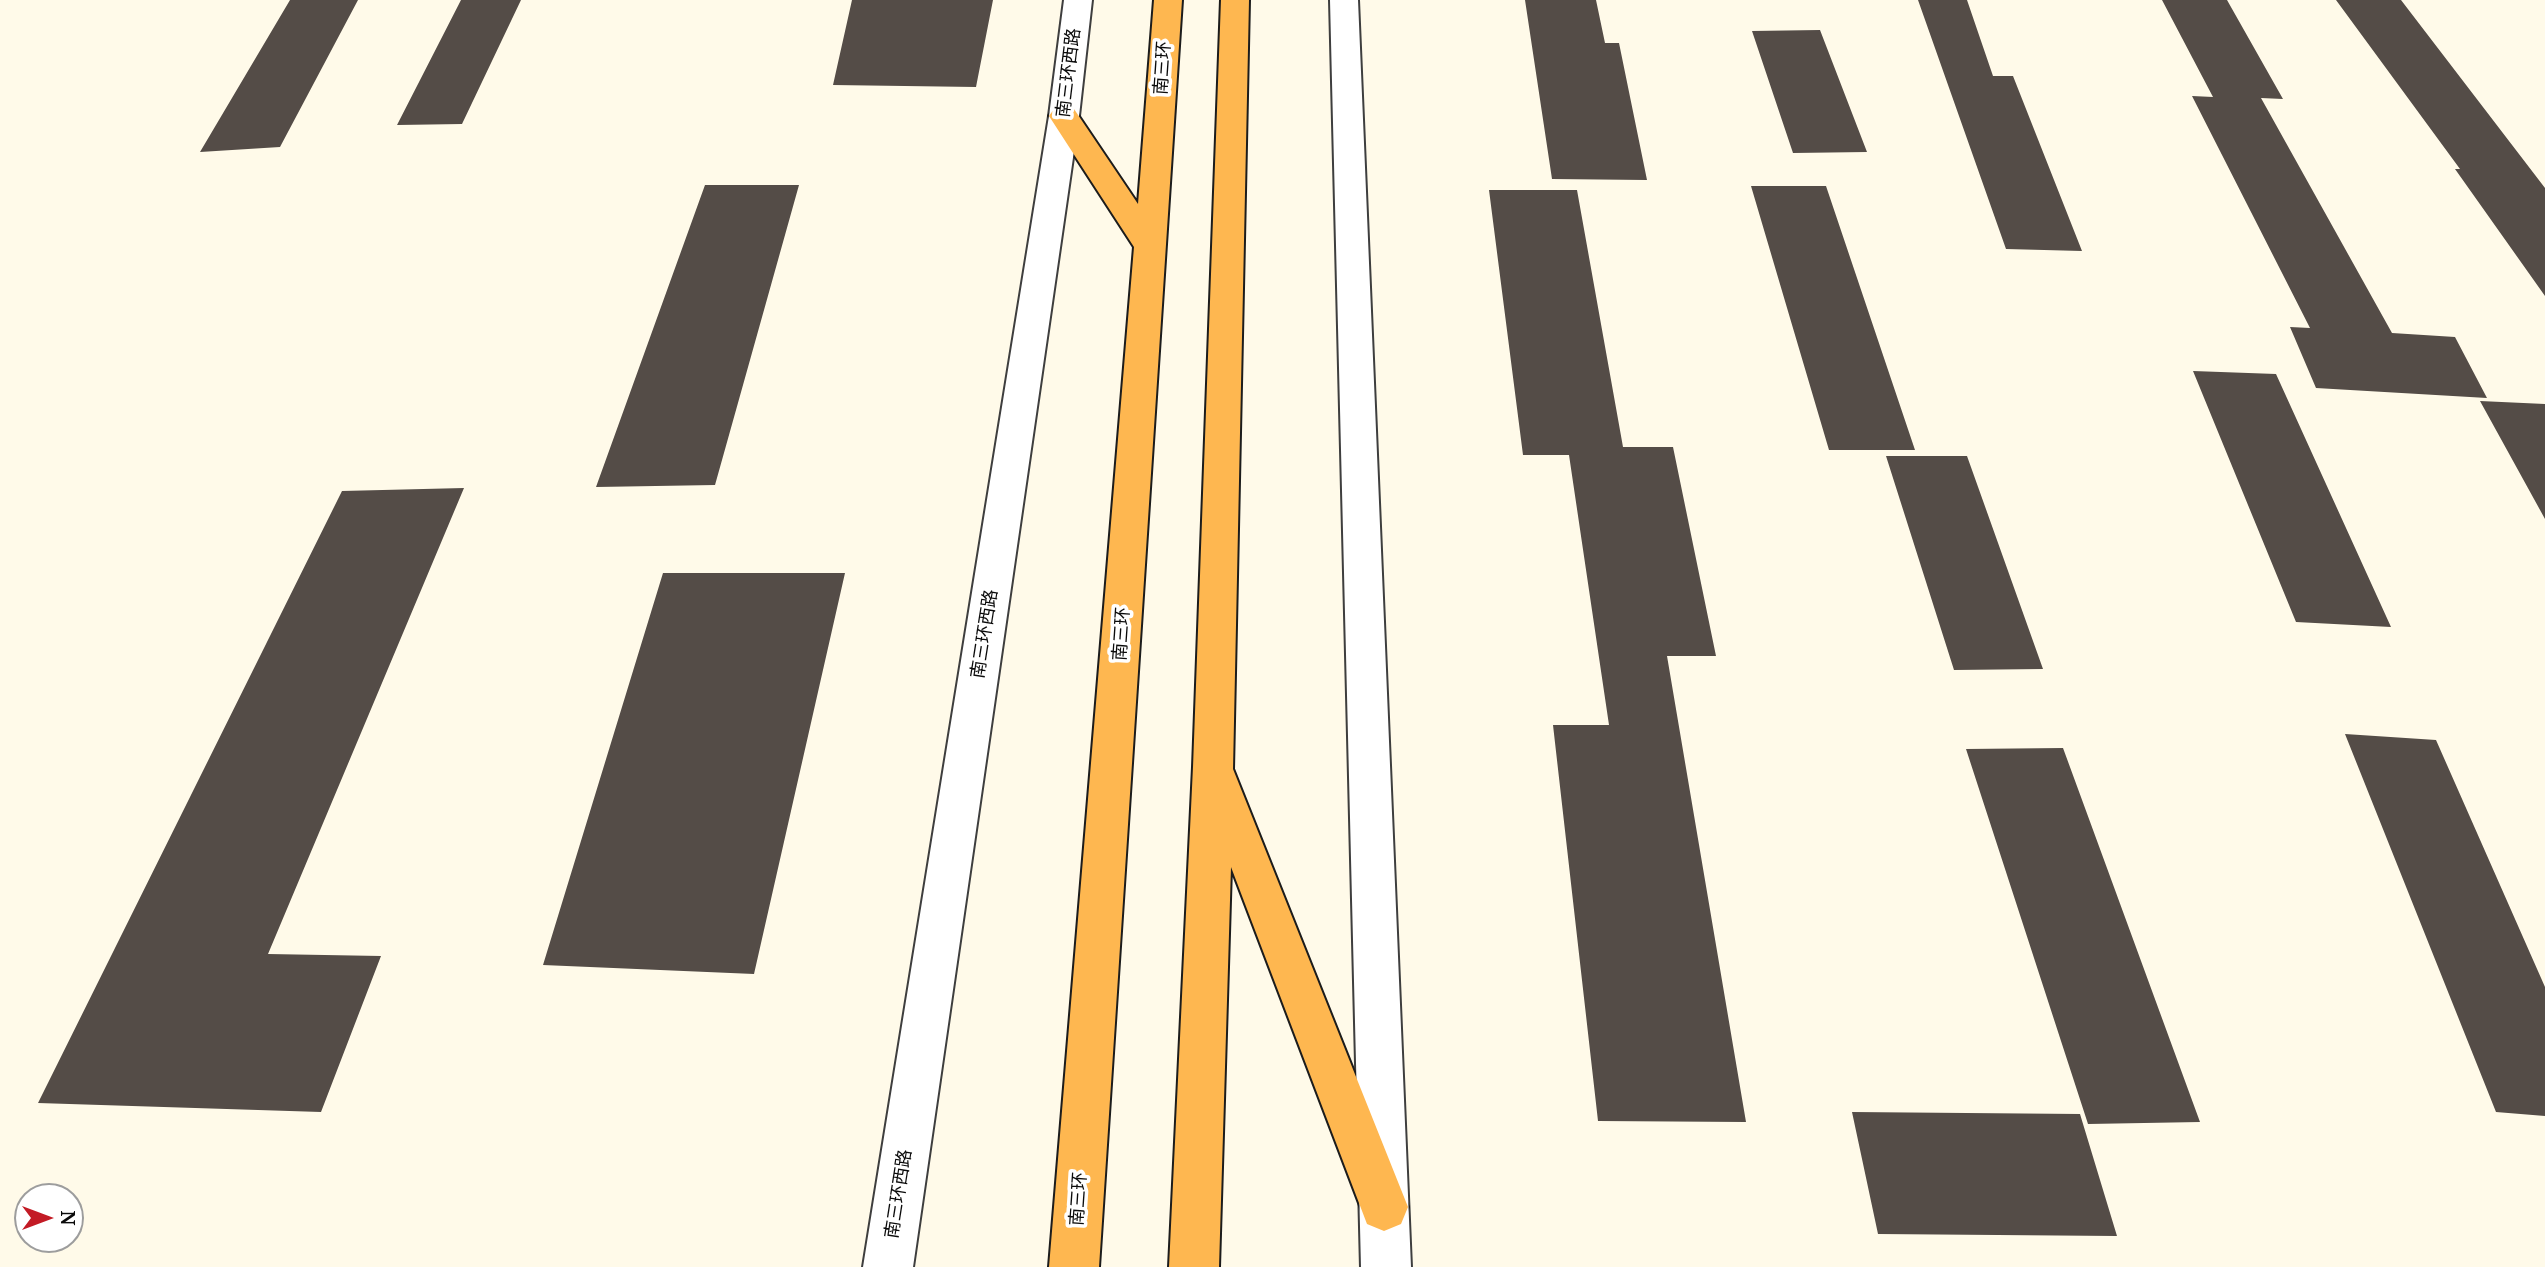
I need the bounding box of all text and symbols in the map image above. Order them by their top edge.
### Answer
street label: 南三环西路 [1053,27,1085,119]
street label: 南三环 [1150,40,1176,96]
street label: 南三环西路 [967,588,1003,680]
street label: 南三环 [1109,606,1135,662]
street label: 南三环西路 [881,1148,917,1240]
street label: 南三环 [1066,1171,1092,1227]
north arrow [14,1183,84,1253]
text: N [55,1211,81,1225]

